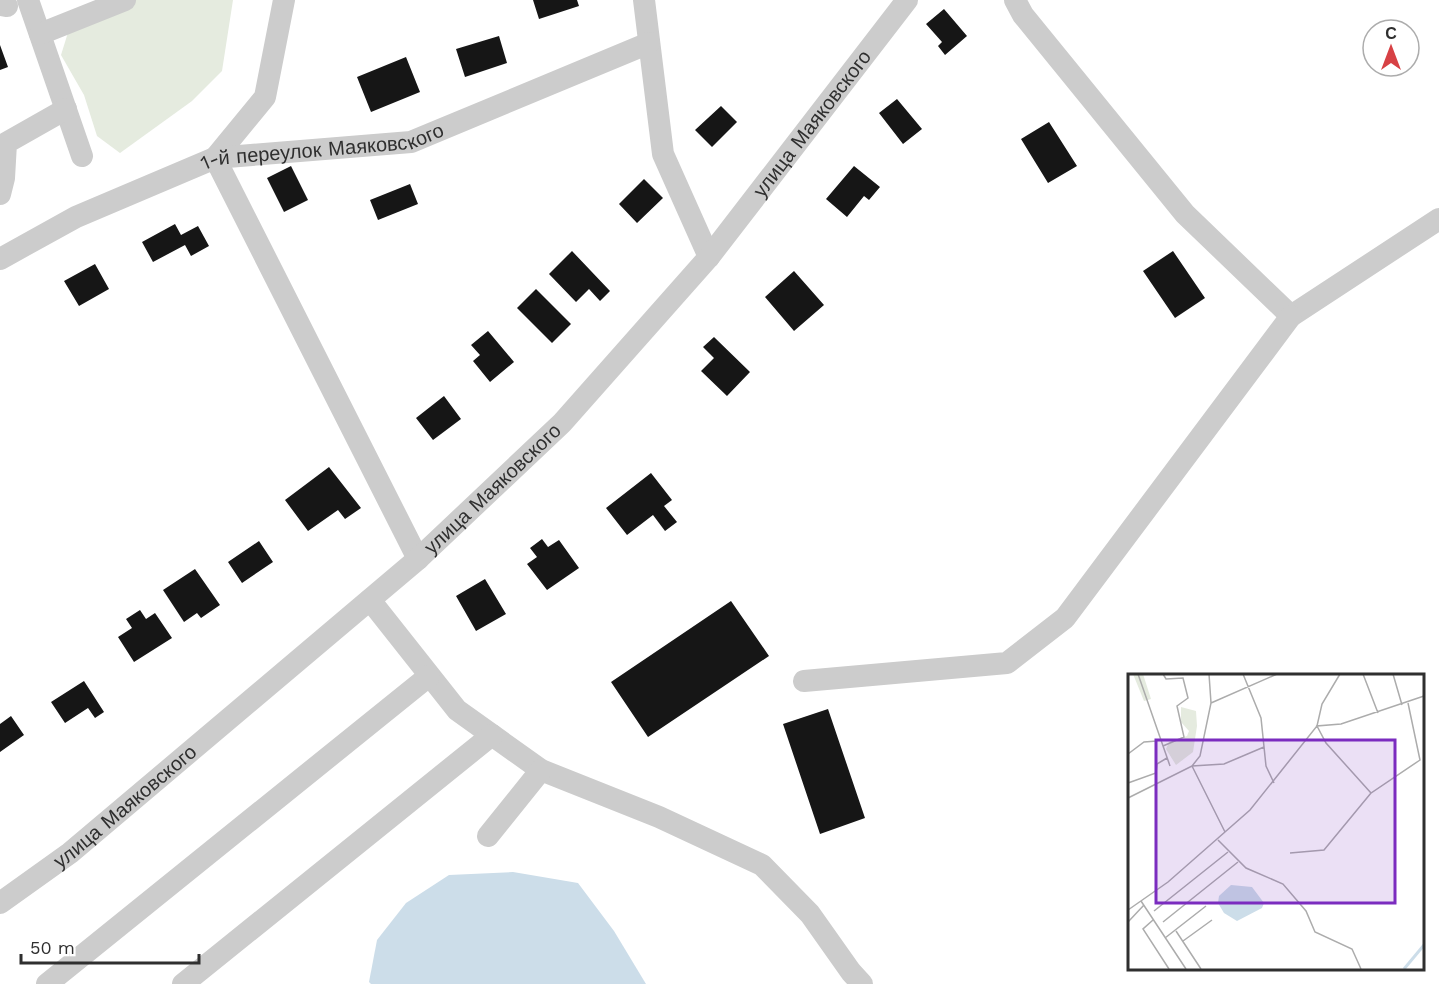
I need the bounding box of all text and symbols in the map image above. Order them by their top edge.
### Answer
north arrow [1361,18,1421,78]
text: С [1385,24,1397,43]
street label: улица Маяковского [748,45,876,202]
street label: 1-й переулок Маяковского [197,118,447,175]
street label: улица Маяковского [419,418,566,559]
inset map [1128,674,1424,969]
street label: улица Маяковского [49,740,201,873]
scale bar [21,927,200,965]
text: 50 m [30,937,75,958]

